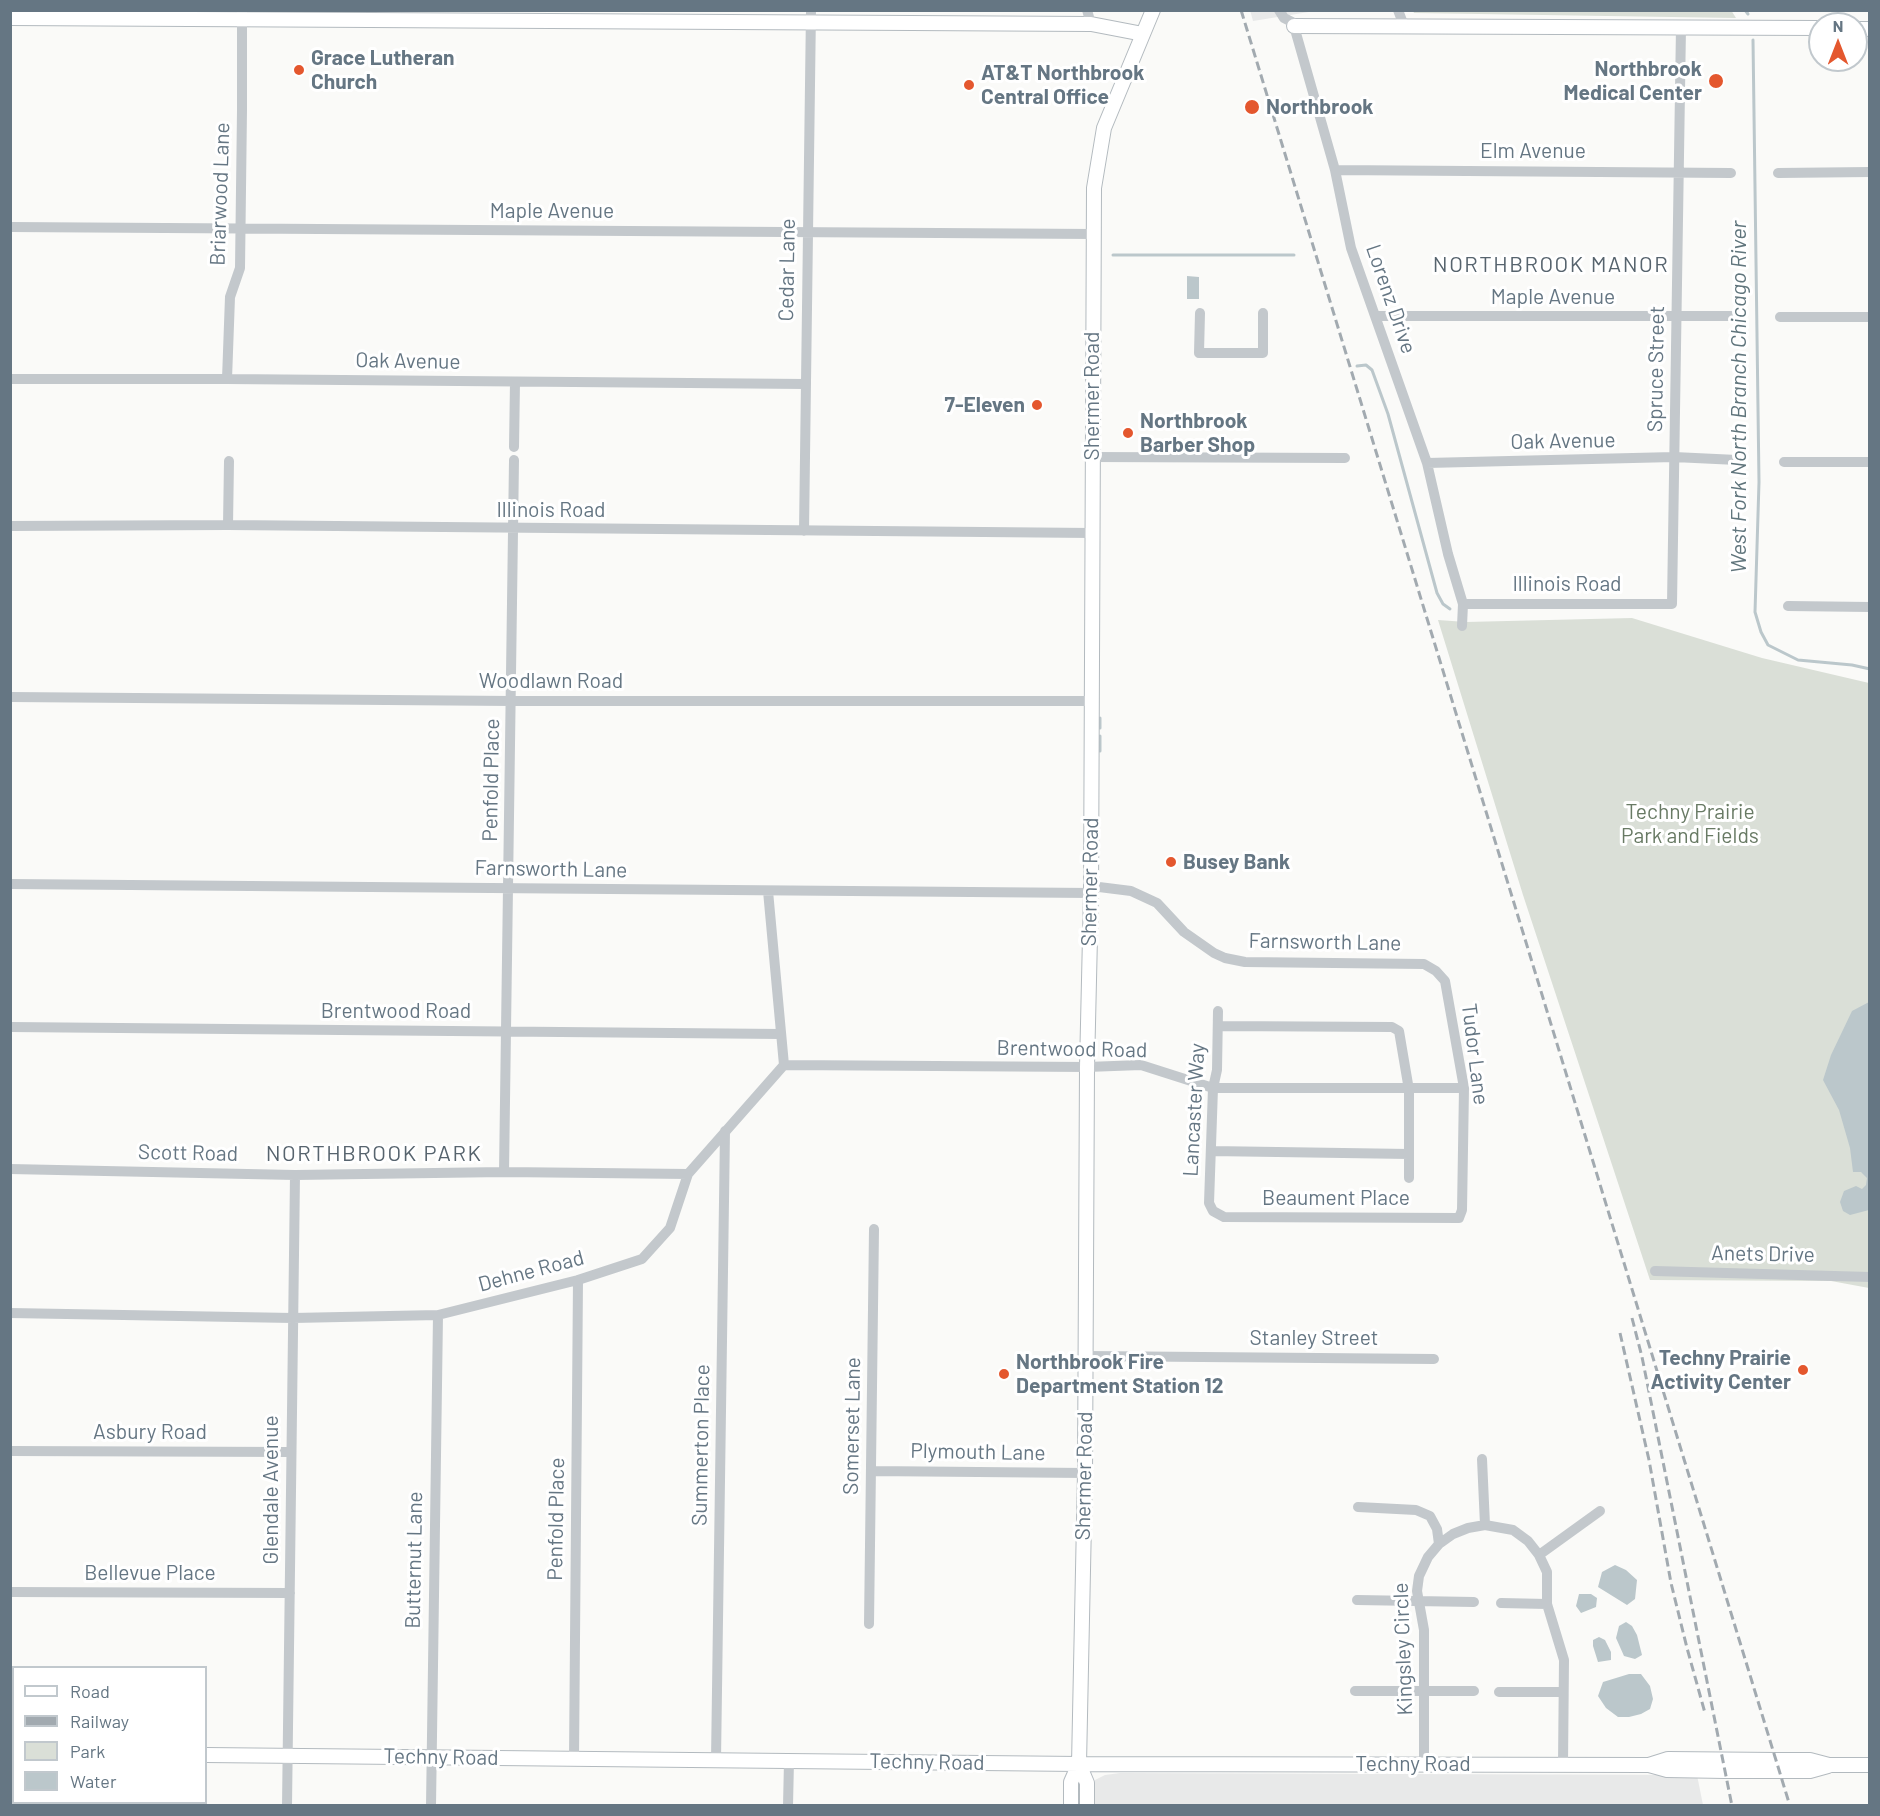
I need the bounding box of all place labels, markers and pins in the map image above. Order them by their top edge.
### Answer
place label: Grace Lutheran Church [311,45,454,95]
place label: Northbrook Medical Center [1564,56,1702,106]
place label: AT&T Northbrook Central Office [981,60,1144,110]
marker: Grace Lutheran Church [292,63,306,77]
marker: Northbrook Medical Center [1707,72,1725,90]
marker: AT&T Northbrook Central Office [962,78,976,92]
place label: Northbrook [1266,94,1374,120]
marker: Northbrook [1243,98,1261,116]
place label: 7-Eleven [945,392,1025,418]
marker: 7-Eleven [1030,398,1044,412]
place label: Northbrook Barber Shop [1140,408,1255,458]
marker: Northbrook Barber Shop [1121,426,1135,440]
place label: Busey Bank [1183,849,1290,875]
marker: Busey Bank [1164,855,1178,869]
place label: Techny Prairie Activity Center [1651,1345,1791,1395]
place label: Northbrook Fire Department Station 12 [1016,1349,1223,1399]
marker: Techny Prairie Activity Center [1796,1363,1810,1377]
marker: Northbrook Fire Department Station 12 [997,1367,1011,1381]

